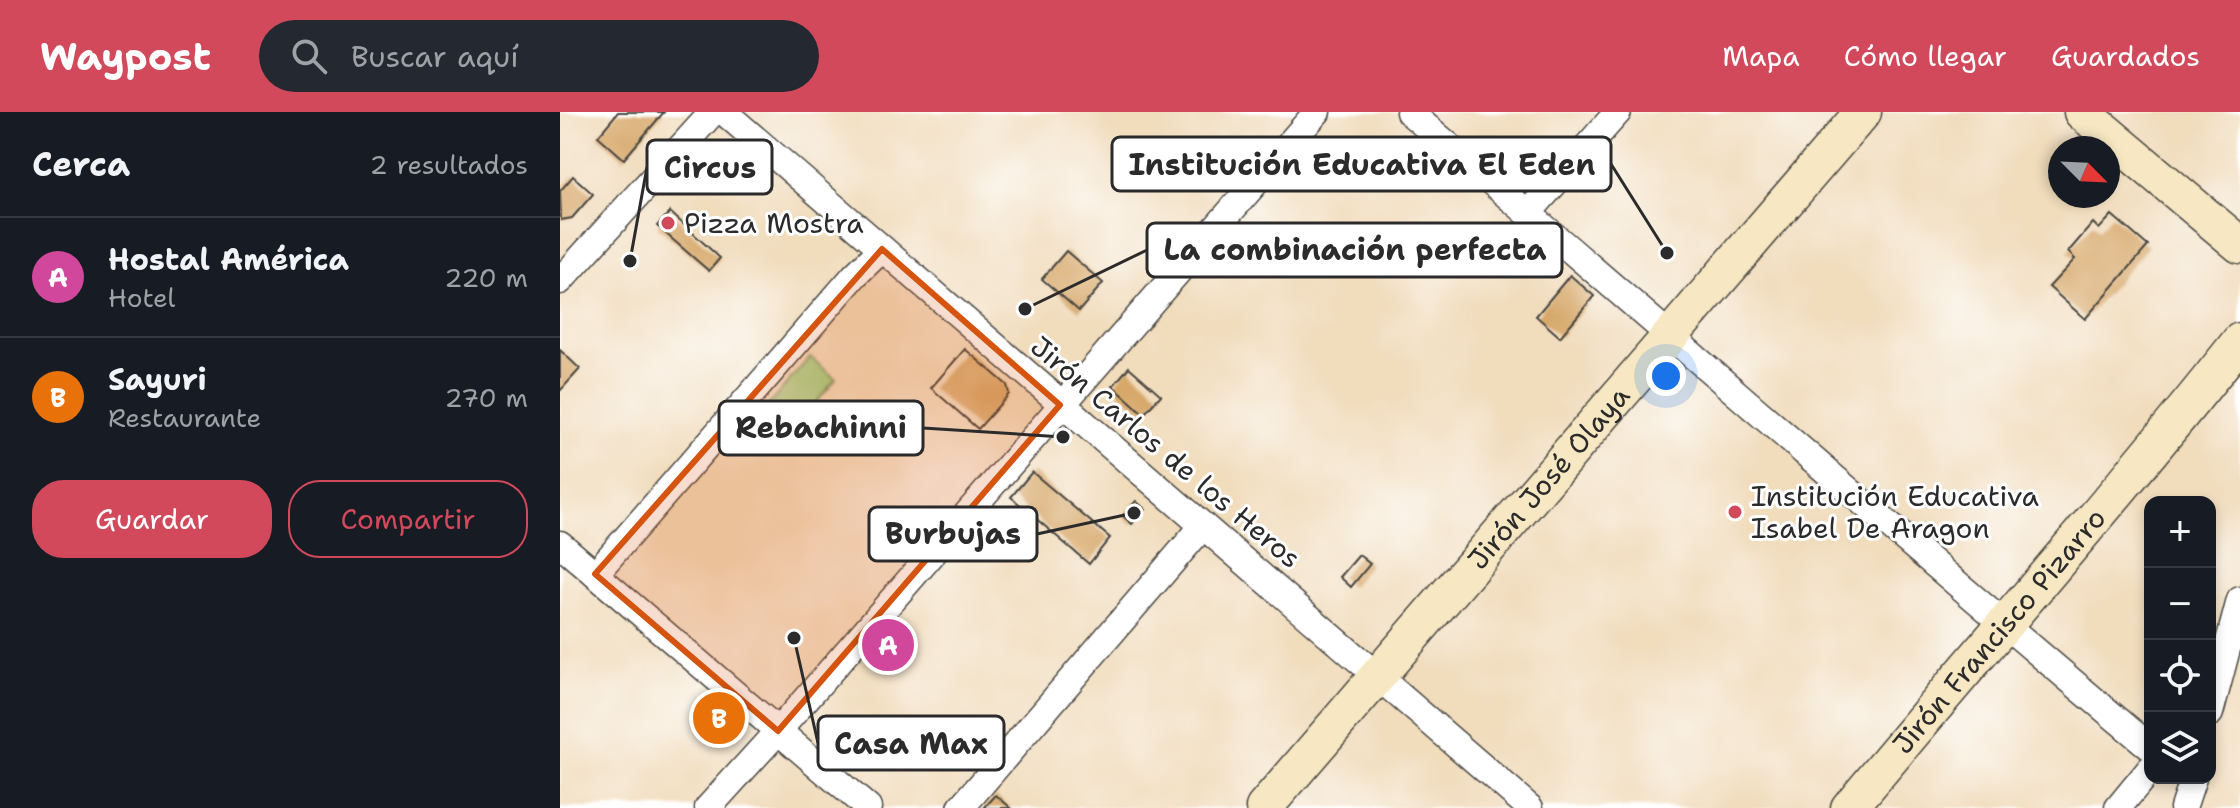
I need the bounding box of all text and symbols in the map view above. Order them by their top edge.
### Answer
search box [259,20,819,92]
text: Waypost [40,31,211,82]
icon: search [287,34,331,78]
text: Buscar aquí [351,36,519,77]
text: Mapa [1722,37,1800,75]
text: Cómo llegar [1844,37,2007,75]
text: Guardados [2051,37,2200,75]
north arrow [2048,136,2120,208]
callout: Institución Educativa El Eden [1112,137,1611,191]
callout: Circus [647,140,772,194]
text: Cerca [32,141,130,187]
text: Institución Educativa El Eden [1129,144,1595,185]
text: 2 resultados [369,147,528,182]
text: Circus [664,147,756,188]
place label: Pizza Mostra [684,204,864,242]
marker: Pizza Mostra [659,214,677,232]
callout: La combinación perfecta [1147,223,1562,277]
text: La combinación perfecta [1164,229,1547,270]
text: Hostal América [108,239,349,280]
text: A [48,260,68,295]
text: 220 m [444,260,528,295]
text: Hotel [108,280,175,315]
street label: Jirón Carlos de los Heros [1023,327,1309,577]
your location [1646,356,1686,396]
text: Sayuri [108,359,207,400]
street label: Jirón José Olaya [1459,378,1638,577]
text: B [50,380,66,415]
text: 270 m [445,380,528,415]
text: Restaurante [108,400,261,435]
callout: Rebachinni [719,401,923,455]
text: Rebachinni [735,407,907,448]
place label: Institución Educativa Isabel De Aragon [1751,477,2039,547]
button: Guardar [32,480,272,558]
button: Compartir [288,480,528,558]
map controls [2144,496,2216,784]
button: + [2144,496,2216,568]
street label: Jirón Francisco Pizarro [1884,500,2114,762]
marker: Institución Educativa Isabel De Aragon [1726,503,1744,521]
callout: Burbujas [869,507,1037,561]
text: Burbujas [885,513,1021,554]
button: − [2144,568,2216,640]
pin: A [862,615,914,675]
button: locate [2144,640,2216,712]
pin: B [693,688,745,748]
button: layers [2144,712,2216,784]
callout: Casa Max [818,716,1004,770]
text: Casa Max [834,723,988,764]

